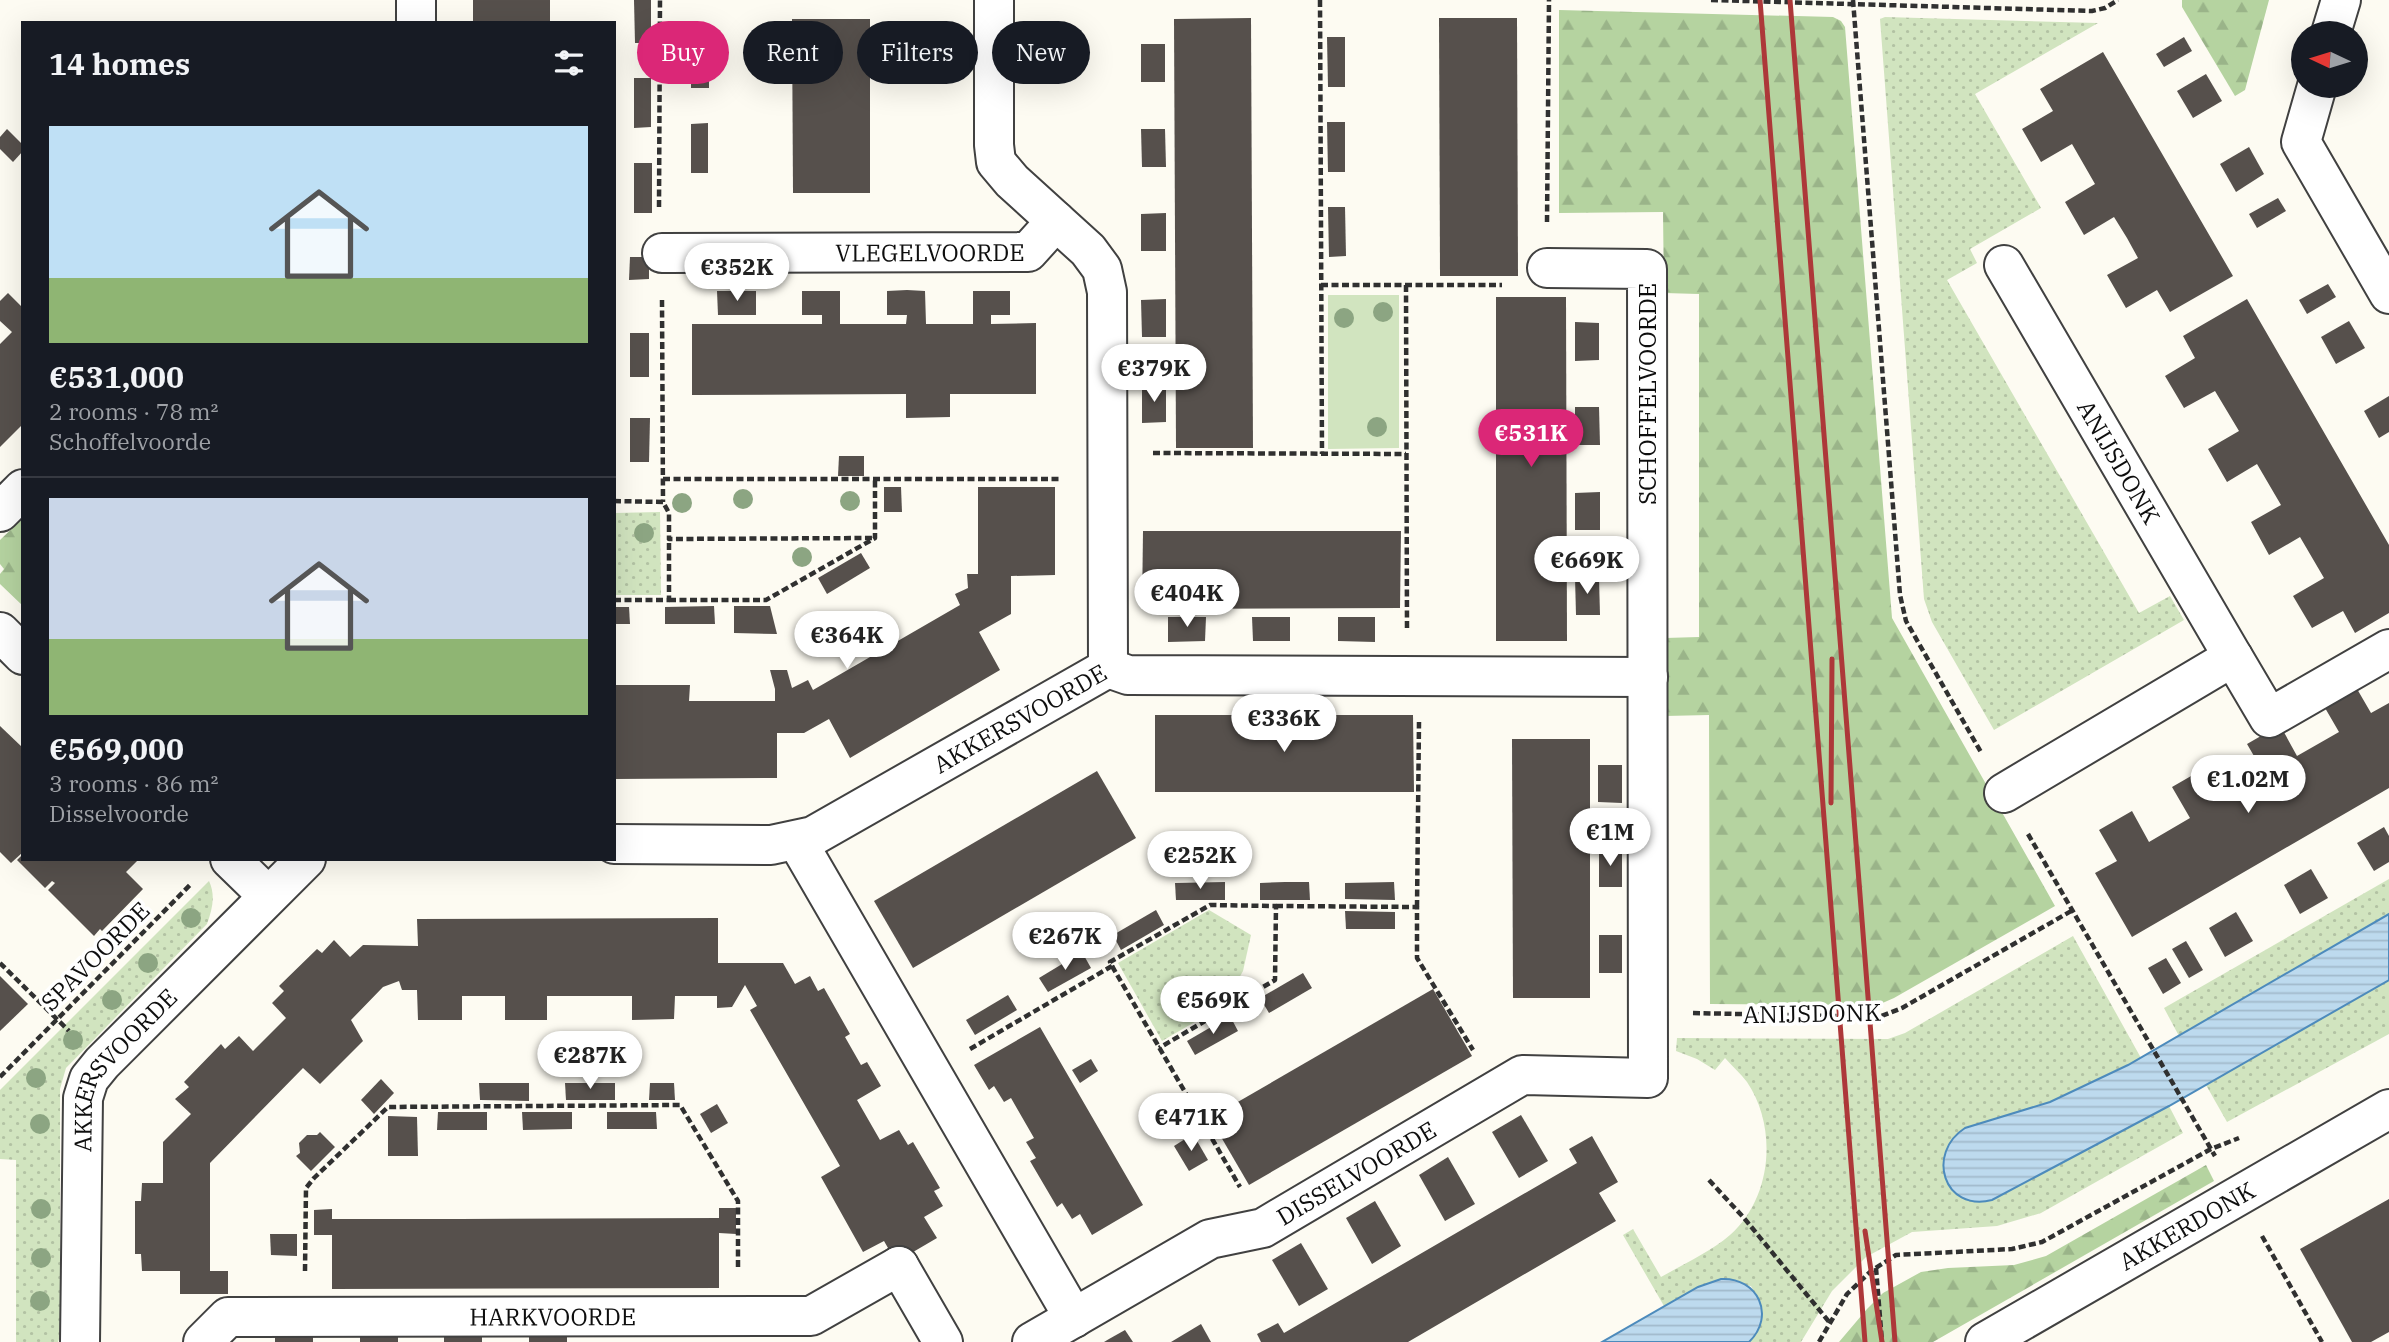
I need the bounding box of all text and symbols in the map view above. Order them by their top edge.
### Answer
chip: Buy [637,21,729,84]
chip: Rent [743,21,843,84]
chip: Filters [857,21,978,84]
chip: New [992,21,1090,84]
north arrow [2291,21,2368,98]
map controls [2291,21,2368,98]
text: 14 homes [49,44,190,83]
icon: filters [550,44,588,82]
icon: home [256,171,382,297]
street label: VLEGELVOORDE [835,236,1025,269]
pin: €352K [688,244,786,303]
text: €352K [700,251,774,281]
street label: SCHOFFELVOORDE [1631,283,1663,505]
pin: €379K [1105,344,1203,404]
text: €379K [1117,352,1191,382]
text: €531,000 [49,357,184,396]
street label: ANIJSDONK [2070,394,2168,530]
text: 2 rooms · 78 m² [49,396,219,426]
pin: €531K [1482,410,1580,469]
text: €531K [1494,417,1568,447]
text: Schoffelvoorde [49,426,211,456]
pin: €669K [1538,536,1636,596]
icon: home [256,543,382,669]
text: €669K [1550,544,1624,574]
pin: €404K [1138,570,1236,629]
text: €404K [1150,577,1224,607]
pin: €364K [798,612,896,671]
text: €364K [810,619,884,649]
street label: AKKERSVOORDE [927,656,1112,780]
pin: €336K [1235,694,1333,754]
text: €336K [1247,702,1321,732]
text: €569,000 [49,729,184,768]
pin: €1.02M [2191,756,2305,815]
text: €1.02M [2207,763,2289,793]
text: 3 rooms · 86 m² [49,768,219,798]
text: Disselvoorde [49,798,189,828]
pin: €1M [1576,808,1644,868]
text: €1M [1586,816,1634,846]
pin: €252K [1151,832,1249,891]
text: €252K [1163,839,1237,869]
street label: SPAVOORDE [34,895,156,1017]
pin: €267K [1016,912,1114,972]
text: €267K [1028,920,1102,950]
pin: €569K [1164,976,1262,1036]
street label: AKKERSVOORDE [66,981,184,1152]
text: €569K [1176,984,1250,1014]
street label: ANIJSDONK [1742,996,1882,1030]
pin: €287K [541,1032,639,1091]
text: €287K [553,1039,627,1069]
pin: €471K [1142,1094,1240,1153]
text: €471K [1154,1101,1228,1131]
street label: DISSELVOORDE [1271,1113,1442,1232]
street label: AKKERDONK [2113,1174,2261,1277]
street label: HARKVOORDE [469,1300,636,1333]

